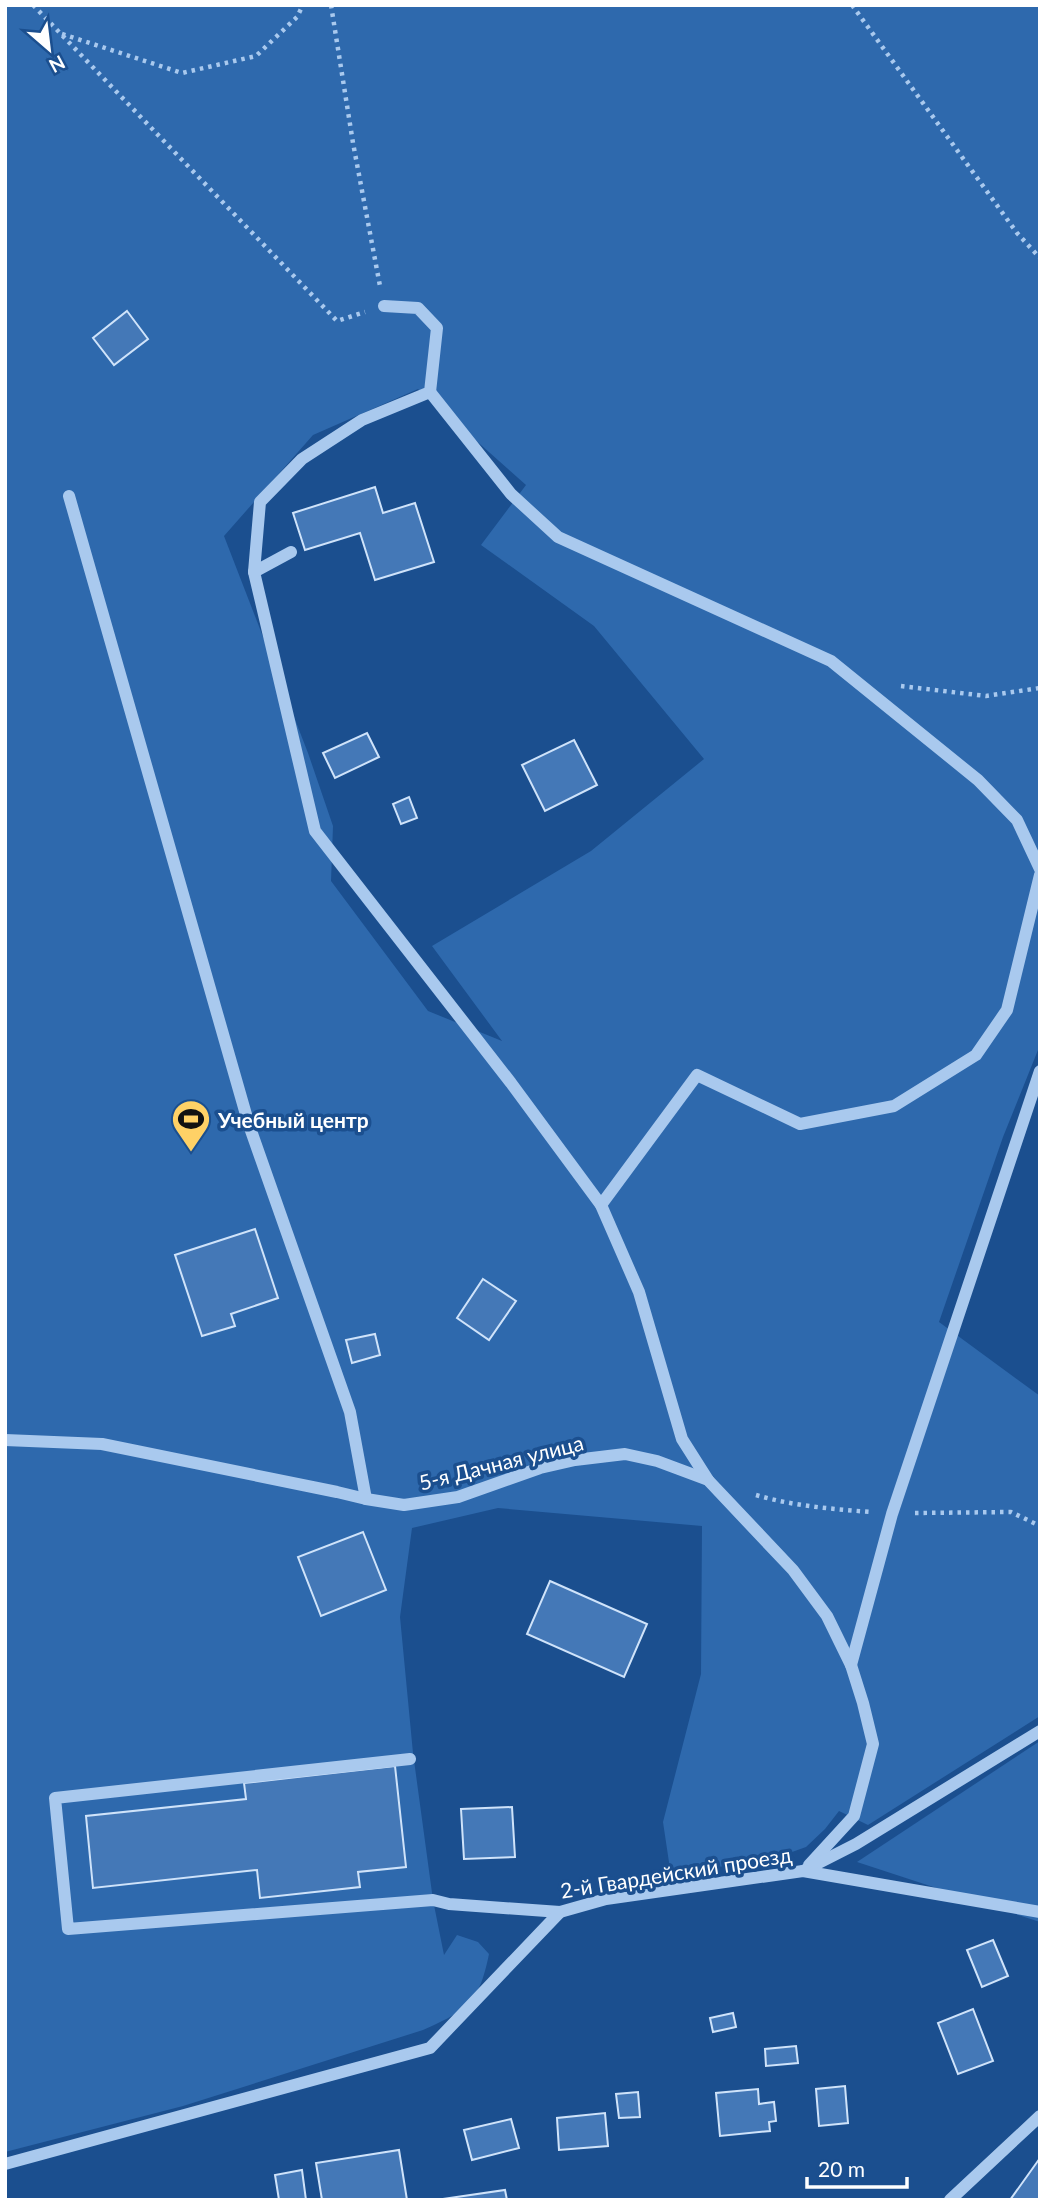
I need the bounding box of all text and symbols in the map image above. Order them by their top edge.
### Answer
north arrow [14,14,84,84]
text: N [45,51,69,78]
sports icon: Учебный центр [170,1098,212,1153]
place label: Учебный центр [217,1107,369,1132]
street label: 5-я Дачная улица [416,1429,586,1495]
street label: 2-й Гвардейский проезд [559,1841,793,1903]
scale bar [807,2146,907,2190]
text: 20 m [818,2156,865,2181]

